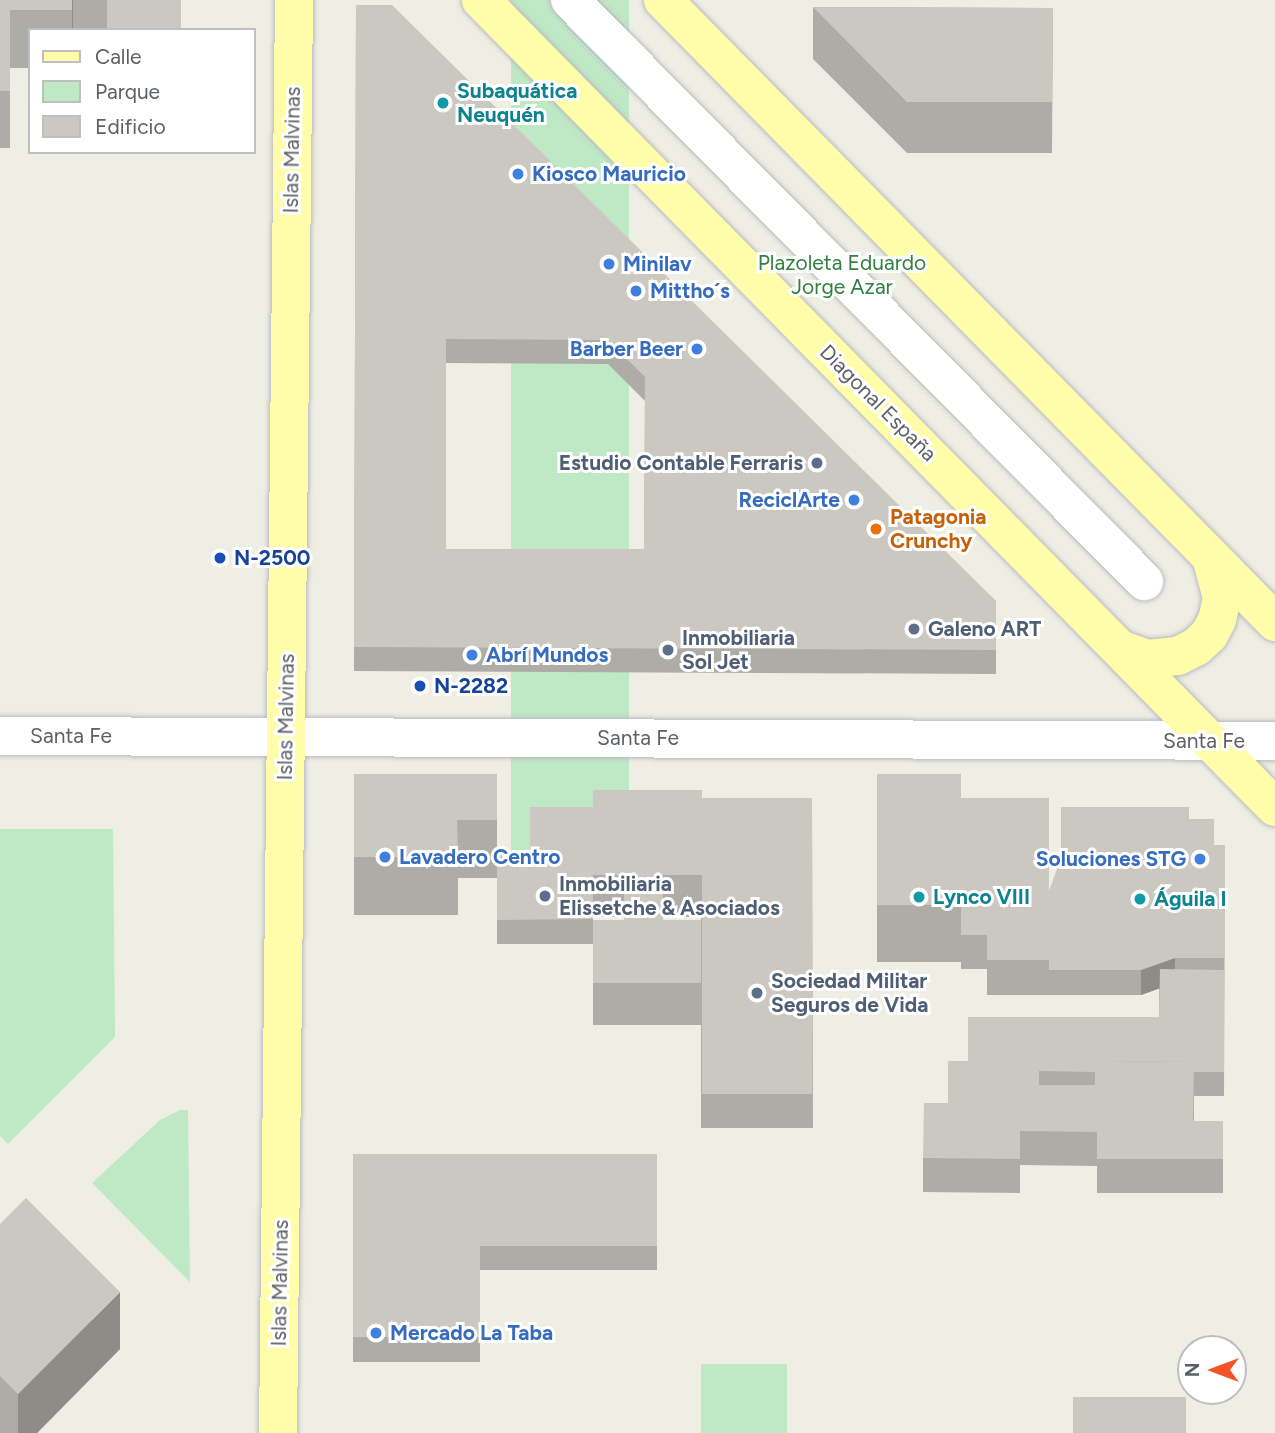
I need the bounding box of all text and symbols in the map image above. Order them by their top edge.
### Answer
legend [28,28,256,154]
text: Calle [95,44,142,69]
place label: Subaquática Neuquén [457,78,577,128]
text: Parque [95,79,160,104]
street label: Islas Malvinas [278,86,306,214]
marker: Subaquática Neuquén [435,95,451,111]
text: Edificio [95,114,166,139]
place label: Kiosco Mauricio [532,161,686,187]
marker: Kiosco Mauricio [510,166,526,182]
park label: Plazoleta Eduardo Jorge Azar [758,250,926,300]
place label: Minilav [623,251,692,277]
marker: Minilav [601,256,617,272]
place label: Mittho´s [650,278,730,304]
marker: Mittho´s [628,283,644,299]
place label: Barber Beer [570,336,683,362]
street label: Diagonal España [814,339,942,467]
marker: Barber Beer [689,341,705,357]
place label: Estudio Contable Ferraris [559,450,803,476]
marker: Estudio Contable Ferraris [809,455,825,471]
place label: ReciclArte [738,487,840,513]
marker: ReciclArte [846,492,862,508]
place label: Patagonia Crunchy [890,504,987,554]
marker: Patagonia Crunchy [868,521,884,537]
place label: N-2500 [234,545,310,571]
marker: N-2500 [212,550,228,566]
place label: Galeno ART [928,616,1041,642]
marker: Galeno ART [906,621,922,637]
place label: Inmobiliaria Sol Jet [682,625,795,675]
place label: Abrí Mundos [486,642,608,668]
marker: Inmobiliaria Sol Jet [660,642,676,658]
marker: Abrí Mundos [464,647,480,663]
street label: Islas Malvinas [272,653,300,781]
place label: N-2282 [434,673,508,699]
marker: N-2282 [412,678,428,694]
street label: Santa Fe [30,723,112,749]
street label: Santa Fe [597,725,679,751]
street label: Santa Fe [1163,728,1245,754]
place label: Lavadero Centro [399,844,560,870]
place label: Soluciones STG [1036,846,1186,872]
marker: Lavadero Centro [377,849,393,865]
marker: Soluciones STG [1192,851,1208,867]
place label: Inmobiliaria Elissetche & Asociados [559,871,780,921]
place label: Lynco VIII [933,884,1030,910]
place label: Águila I [1154,886,1226,912]
marker: Inmobiliaria Elissetche & Asociados [537,888,553,904]
marker: Lynco VIII [911,889,927,905]
marker: Águila I [1132,891,1148,907]
place label: Sociedad Militar Seguros de Vida [771,968,928,1018]
marker: Sociedad Militar Seguros de Vida [749,985,765,1001]
street label: Islas Malvinas [266,1219,294,1347]
place label: Mercado La Taba [390,1320,553,1346]
marker: Mercado La Taba [368,1325,384,1341]
north arrow [1177,1335,1247,1405]
text: N [1181,1363,1204,1377]

